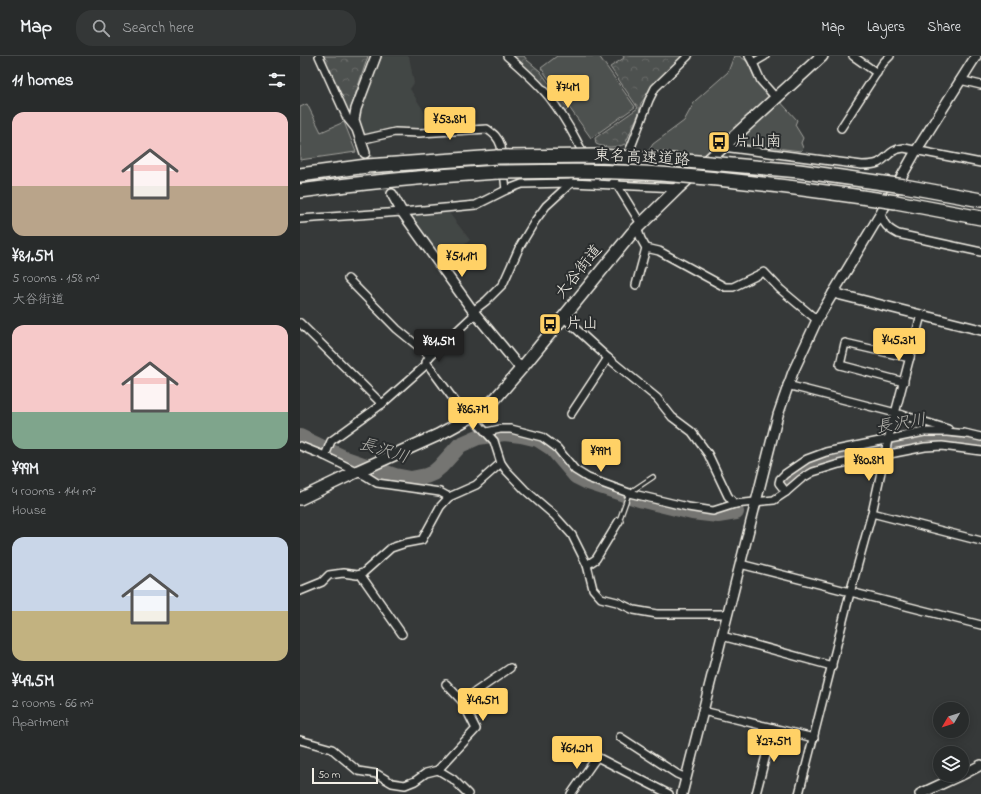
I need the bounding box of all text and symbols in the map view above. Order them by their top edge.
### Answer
search box [76,10,356,46]
text: Map [20,14,52,41]
icon: search [90,17,112,39]
text: Search here [122,17,194,39]
text: Map [821,17,845,38]
text: Layers [867,17,905,38]
text: Share [927,17,961,38]
text: 11 homes [12,68,73,93]
icon: filters [266,69,288,91]
pin: ¥74M [544,75,592,109]
text: ¥74M [556,78,580,97]
pin: ¥53.8M [417,107,483,141]
text: ¥53.8M [433,110,467,129]
bus stop icon: 片山南 [706,129,732,155]
place label: 片山南 [734,130,782,154]
icon: home [114,138,186,210]
street label: 東名高速道路 [593,144,691,172]
street label: 大谷街道 [550,240,608,304]
text: ¥81.5M [12,244,54,269]
pin: ¥51.1M [429,244,495,278]
text: ¥51.1M [446,247,478,266]
text: 5 rooms · 158 m² [12,269,100,288]
text: 大谷街道 [12,290,64,309]
bus stop icon: 片山 [537,311,563,337]
place label: 片山 [566,312,598,336]
pin: ¥45.3M [866,328,932,362]
pin: ¥81.5M [406,329,472,363]
text: ¥45.3M [882,331,916,350]
text: ¥81.5M [423,332,455,351]
icon: home [114,351,186,423]
pin: ¥86.7M [440,397,506,431]
text: ¥86.7M [457,400,489,419]
water label: 長沢川 [874,408,928,440]
water label: 長沢川 [356,432,412,470]
pin: ¥99M [577,439,625,473]
text: ¥99M [591,442,611,461]
pin: ¥80.8M [836,448,902,482]
text: ¥80.8M [854,451,884,470]
text: ¥99M [12,457,39,482]
text: 4 rooms · 144 m² [12,482,96,501]
text: House [12,501,46,520]
icon: home [114,563,186,635]
text: ¥49.5M [12,669,54,694]
pin: ¥49.5M [450,688,516,722]
text: ¥49.5M [467,691,499,710]
text: 2 rooms · 66 m² [12,694,94,713]
north arrow [933,702,969,738]
map controls [933,702,969,782]
text: Apartment [12,713,69,732]
pin: ¥27.5M [741,729,807,763]
text: ¥27.5M [757,732,791,751]
pin: ¥61.2M [544,736,610,770]
text: ¥61.2M [561,739,593,758]
button: layers [933,746,969,782]
scale bar [312,766,378,785]
text: 50 m [318,767,340,783]

